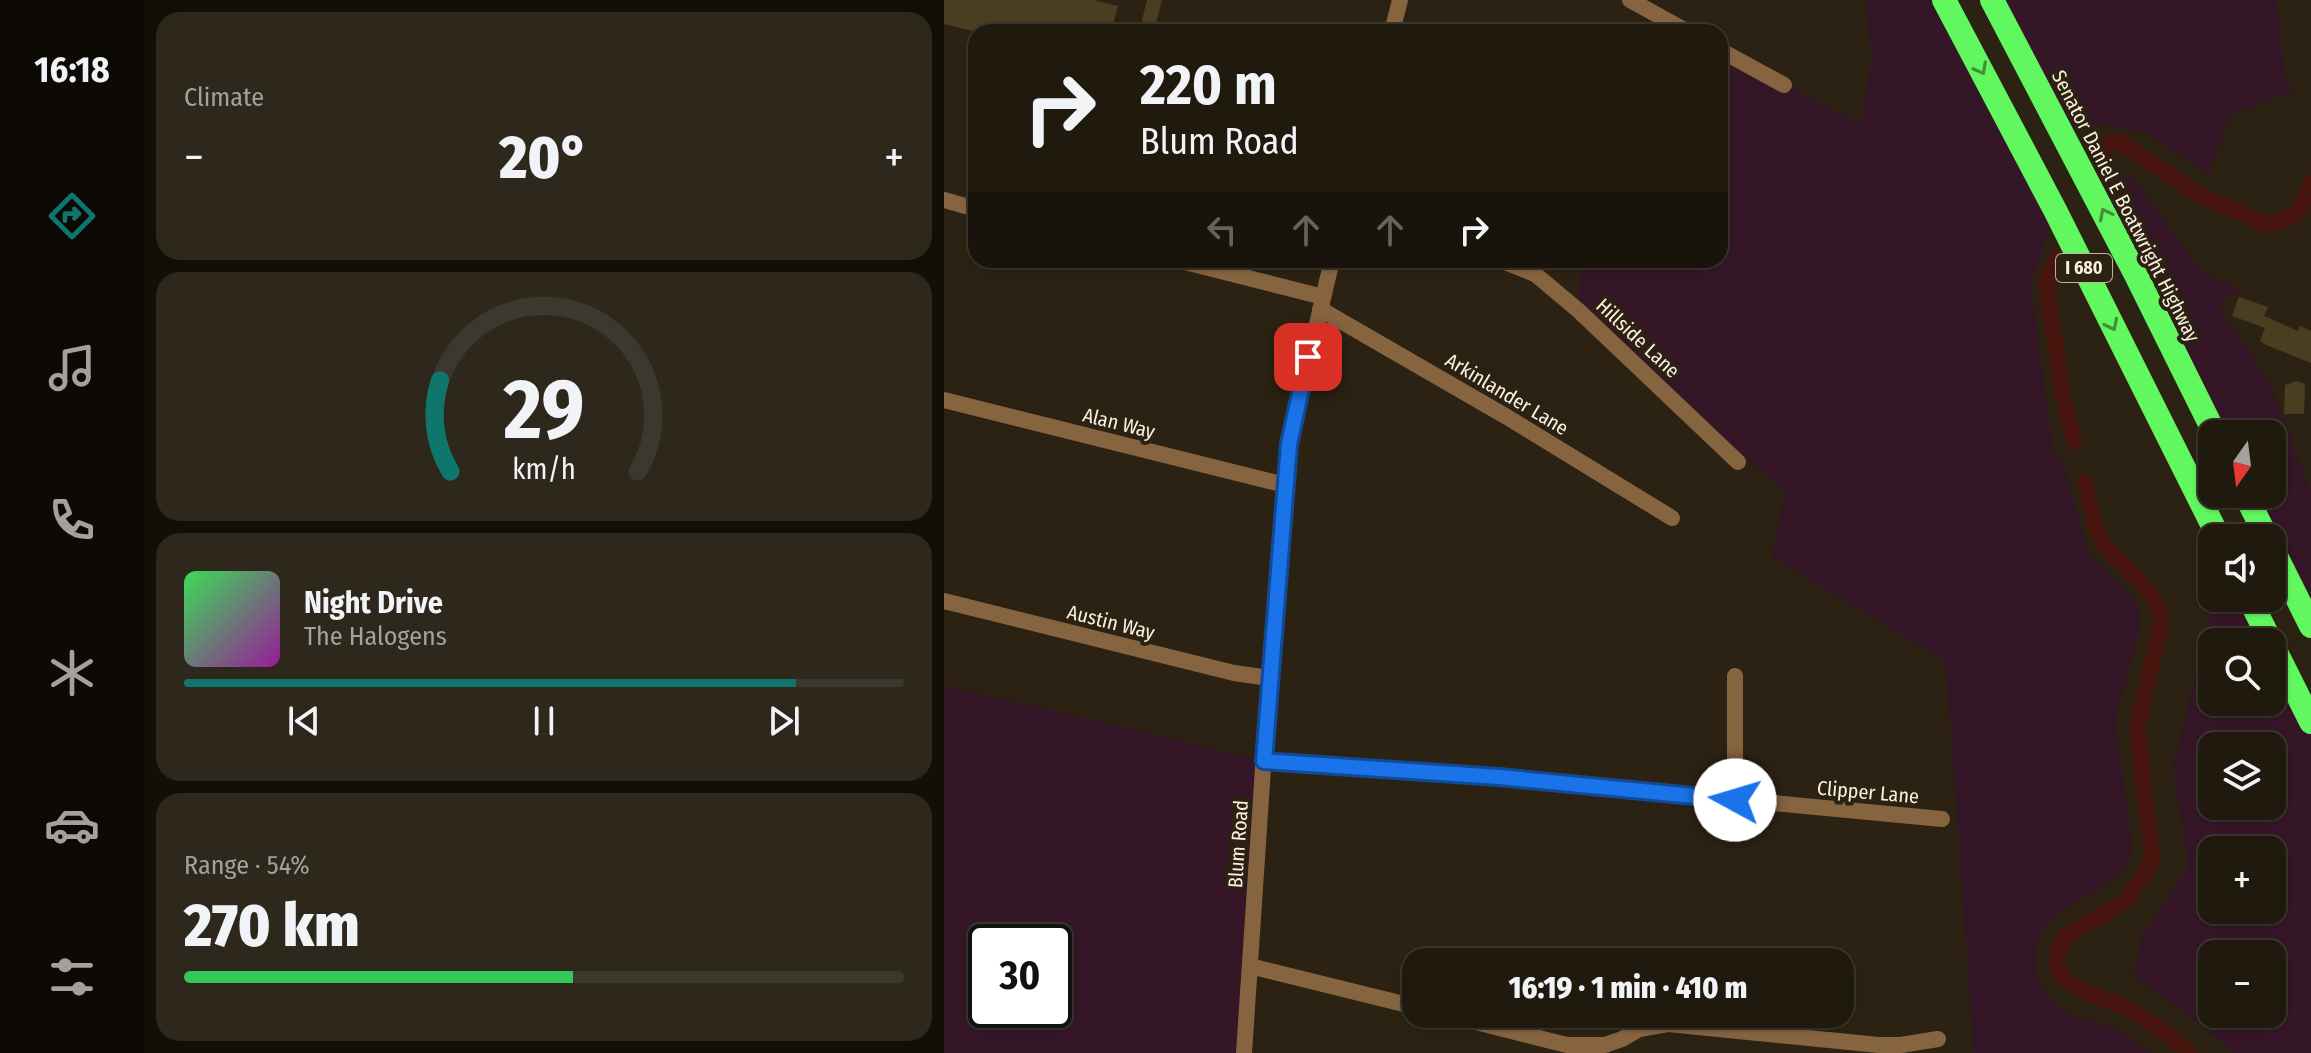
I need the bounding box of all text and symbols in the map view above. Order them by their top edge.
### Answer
text: 16:18 [34,48,110,92]
text: 220 m [1140,52,1277,119]
icon: right [1008,56,1112,160]
one-way arrow [1971,61,1986,75]
street label: Senator Daniel E Boatwright Highway [2047,66,2205,346]
text: Climate [184,82,264,113]
text: Blum Road [1140,120,1299,164]
text: 20° [499,122,589,194]
text: − [184,131,204,184]
text: + [884,131,904,184]
icon: directions [44,188,100,244]
icon: left [1200,208,1244,252]
icon: ahead [1284,208,1328,252]
icon: ahead [1368,208,1412,252]
icon: right [1452,208,1496,252]
one-way arrow [2099,208,2114,223]
road number: I 680 [2056,254,2112,282]
street label: Hillside Lane [1591,293,1685,383]
one-way arrow [2103,317,2118,332]
pin [1274,323,1342,391]
icon: arrive [1286,335,1330,379]
icon: music [44,340,100,396]
street label: Arkinlander Lane [1441,348,1573,440]
text: 29 [502,360,585,460]
street label: Alan Way [1080,402,1158,444]
north arrow [2198,420,2286,508]
map controls [2198,420,2286,1028]
text: km/h [512,453,576,488]
icon: phone [44,492,100,548]
button: sound [2198,524,2286,612]
text: Night Drive [304,585,443,621]
street label: Austin Way [1065,600,1157,644]
text: The Halogens [304,621,447,652]
button: search [2198,628,2286,716]
icon: climate [44,645,100,701]
icon: previous [282,699,326,743]
icon: pause [522,699,566,743]
icon: next [762,699,806,743]
button: layers [2198,732,2286,820]
position arrow [1693,758,1777,842]
street label: Clipper Lane [1816,776,1920,808]
icon: car [44,797,100,853]
street label: Blum Road [1223,799,1253,889]
button: + [2198,836,2286,924]
text: Range · 54% [184,850,310,881]
text: 270 km [184,890,360,962]
speed limit sign: 30 [968,924,1072,1028]
button: − [2198,940,2286,1028]
icon: filters [44,949,100,1005]
text: 16:19 · 1 min · 410 m [1509,970,1747,1006]

